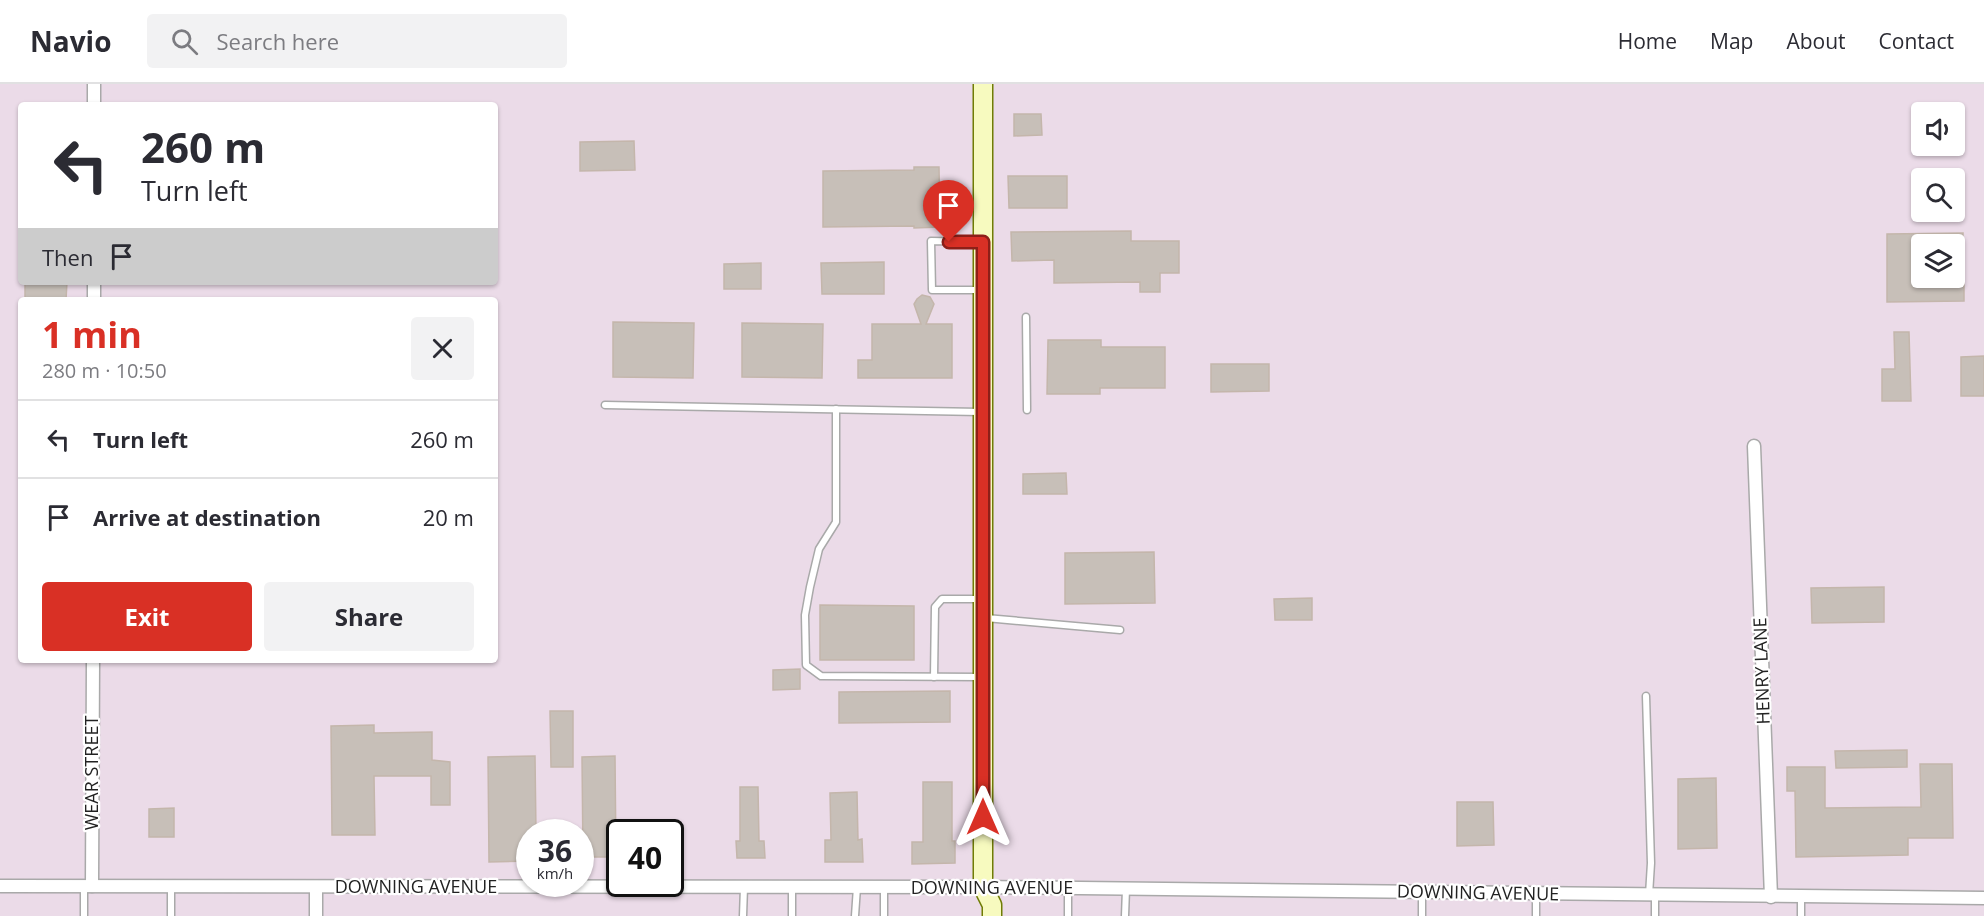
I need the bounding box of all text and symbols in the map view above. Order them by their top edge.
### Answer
search box [147,14,567,68]
text: Navio [30,22,111,60]
icon: search [168,25,201,58]
text: Search here [216,26,339,56]
text: Home [1618,27,1677,55]
text: Map [1710,27,1753,55]
text: About [1786,27,1846,55]
text: Contact [1879,27,1954,55]
map controls [1911,102,1965,288]
button: sound [1911,102,1965,156]
text: 260 m [141,118,265,175]
icon: left [42,126,120,204]
button: search [1911,168,1965,222]
text: Turn left [141,172,248,209]
pin [923,180,974,242]
icon: arrive [932,189,965,222]
button: layers [1911,234,1965,288]
icon: arrive [105,240,138,273]
text: Then [42,242,93,272]
text: 1 min [42,310,142,359]
button: close [411,317,474,380]
text: 280 m · 10:50 [42,357,167,384]
icon: left [42,423,75,456]
text: Turn left [93,424,188,454]
text: 260 m [410,424,474,454]
icon: arrive [42,501,75,534]
text: Arrive at destination [93,502,321,532]
text: 20 m [423,502,474,532]
button: Exit [42,582,252,651]
button: Share [264,582,474,651]
street label: HENRY LANE [1747,617,1775,725]
street label: WEAR STREET [79,716,103,830]
position arrow [951,785,1015,849]
speed limit sign: 40 [606,819,684,897]
text: 36 [538,830,572,871]
text: km/h [537,863,573,883]
street label: DOWNING AVENUE [335,874,497,898]
street label: DOWNING AVENUE [911,875,1073,899]
street label: DOWNING AVENUE [1397,879,1559,905]

